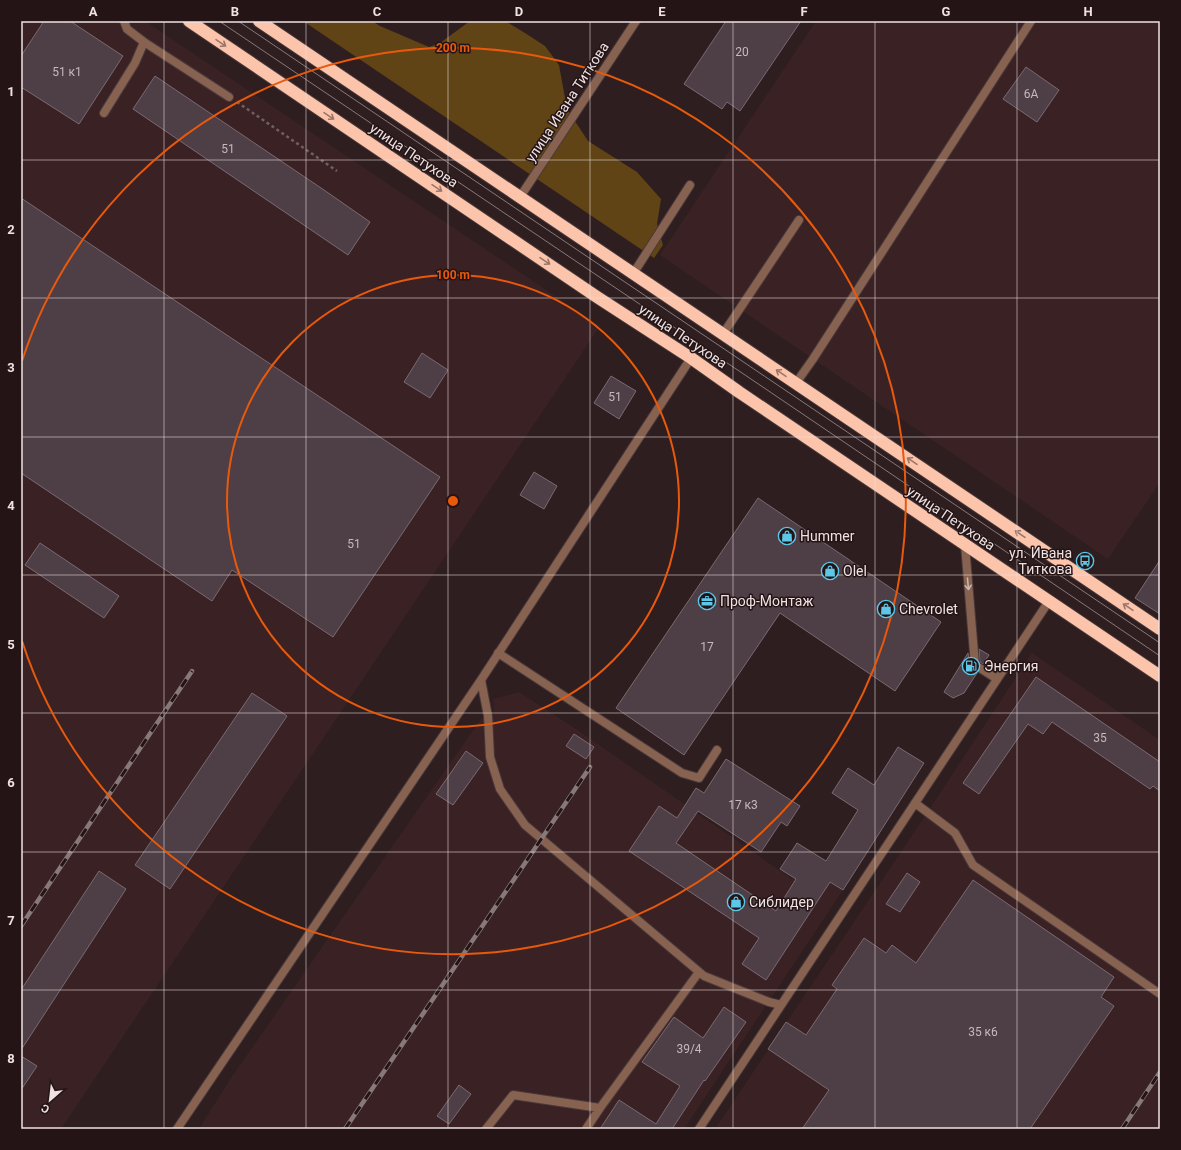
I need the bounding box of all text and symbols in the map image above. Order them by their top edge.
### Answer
text: A [89,4,98,19]
text: B [231,4,239,19]
text: C [373,4,382,19]
text: D [515,4,523,19]
text: E [658,4,666,19]
text: F [800,4,808,19]
text: G [942,4,951,19]
text: H [1083,4,1093,19]
one-way arrow [215,39,226,47]
street label: улица Ивана Титкова [522,39,612,165]
text: 200 m [436,41,470,55]
house number: 20 [735,45,749,59]
house number: 51 к1 [52,65,82,79]
text: 1 [7,84,15,99]
house number: 6А [1024,87,1038,101]
one-way arrow [323,112,335,120]
street label: улица Петухова [367,120,461,190]
house number: 51 [221,142,235,156]
one-way arrow [431,184,442,192]
text: 2 [7,222,15,237]
one-way arrow [539,257,550,265]
text: 100 m [436,268,470,282]
street label: улица Петухова [636,301,730,371]
text: 3 [7,360,15,375]
one-way arrow [776,369,787,377]
house number: 51 [608,390,622,404]
one-way arrow [906,457,918,465]
street label: улица Петухова [904,483,998,553]
centre of rings [446,494,460,508]
text: 4 [7,498,15,513]
shop icon: Hummer [777,526,797,546]
place label: Hummer [800,528,855,544]
one-way arrow [1015,530,1026,538]
house number: 51 [347,537,361,551]
place label: ул. Ивана Титкова [1009,545,1072,577]
bus stop icon: ул. Ивана Титкова [1075,551,1095,571]
shop icon: Olel [820,561,840,581]
place label: Olel [843,563,867,579]
one-way arrow [964,577,972,590]
office icon: Проф-Монтаж [697,591,717,611]
place label: Проф-Монтаж [720,593,813,609]
shop icon: Chevrolet [876,599,896,619]
place label: Chevrolet [899,601,958,617]
one-way arrow [1122,603,1133,611]
text: 5 [7,637,15,652]
house number: 17 [700,640,714,654]
fuel station icon: Энергия [961,656,981,676]
place label: Энергия [984,658,1038,674]
house number: 35 [1093,731,1107,745]
text: 6 [7,775,15,790]
house number: 17 к3 [728,798,758,812]
shop icon: Сиблидер [726,892,746,912]
place label: Сиблидер [749,894,814,910]
text: 7 [7,913,15,928]
house number: 35 к6 [968,1025,998,1039]
house number: 39/4 [676,1042,702,1056]
text: 8 [7,1051,15,1066]
north arrow [30,1080,70,1120]
text: С [39,1101,52,1116]

